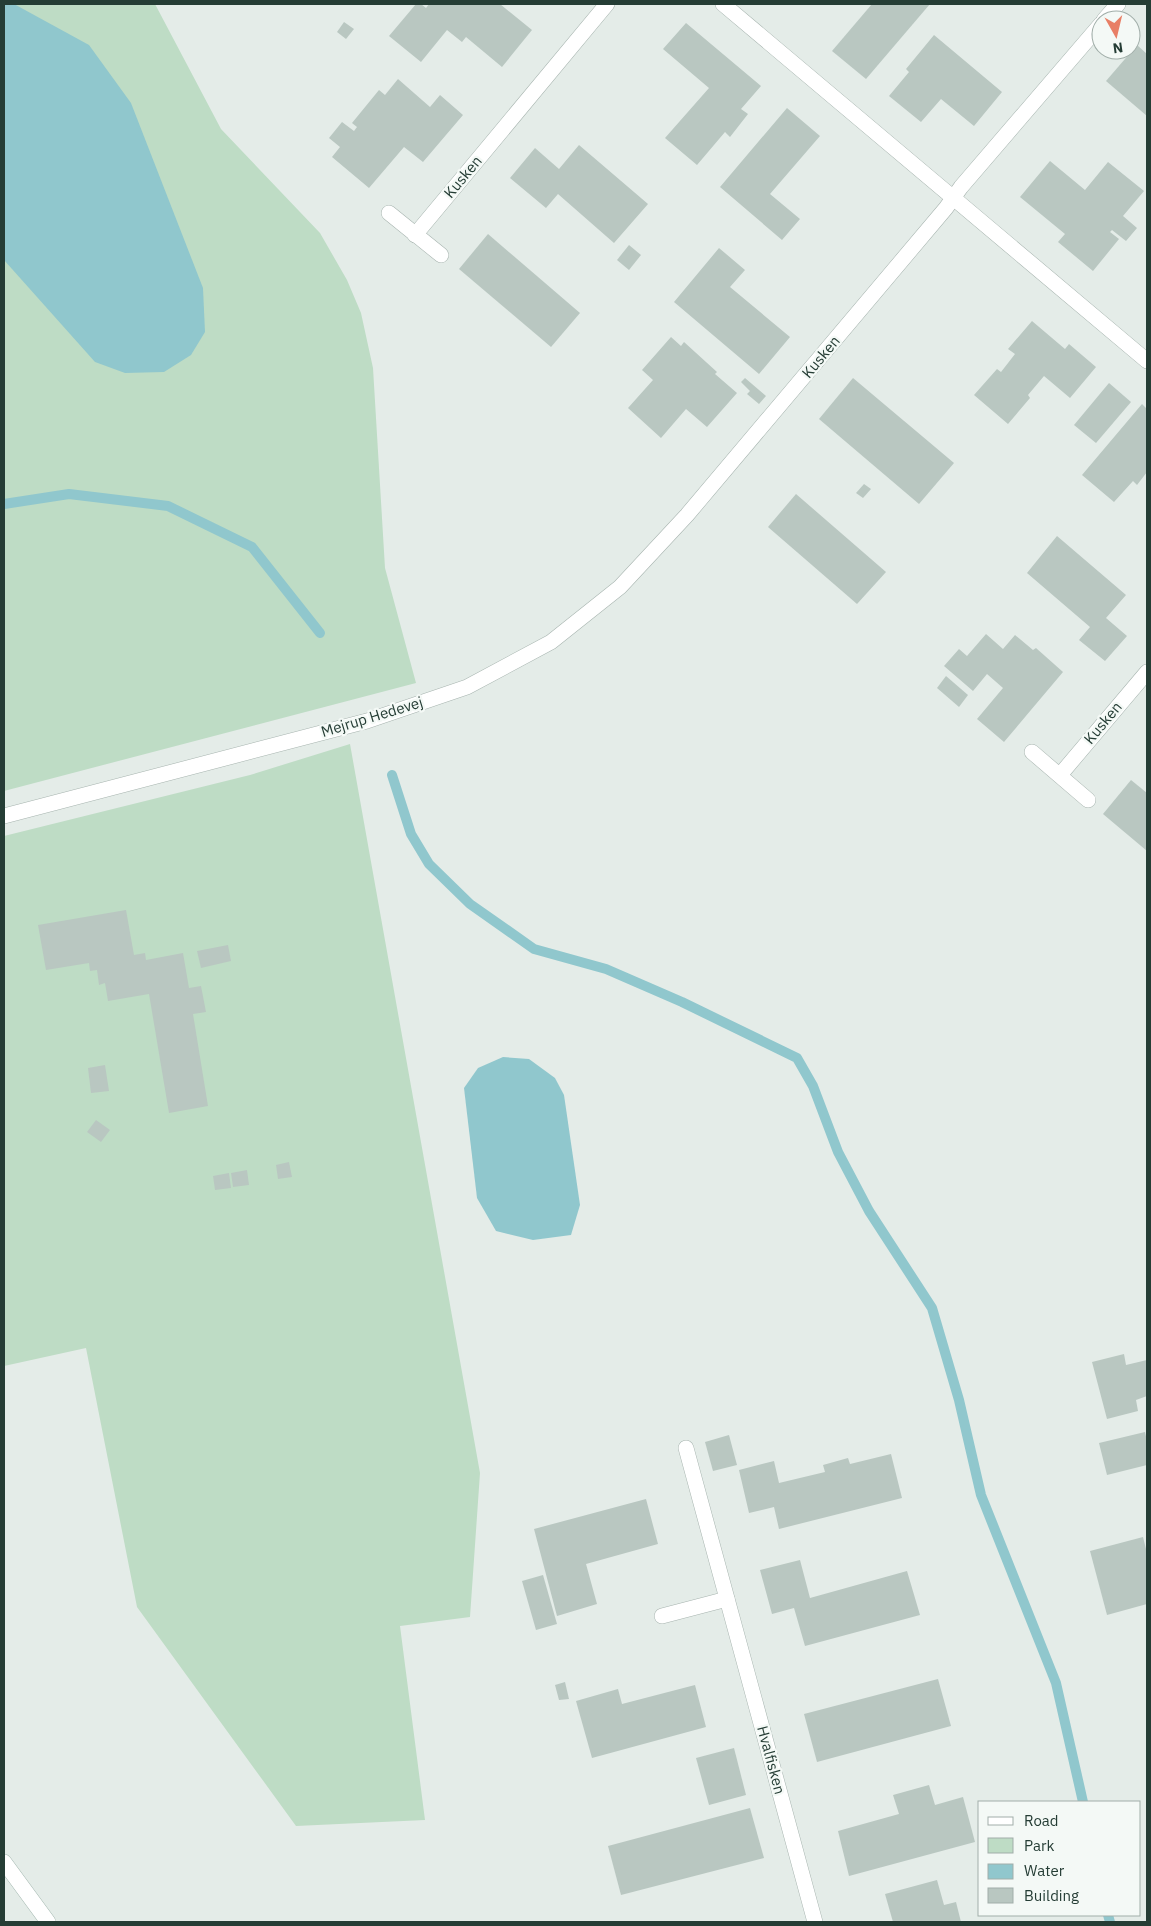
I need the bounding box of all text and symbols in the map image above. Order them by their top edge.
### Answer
north arrow [1091,10,1141,60]
text: N [1112,38,1124,57]
street label: Kusken [439,152,486,202]
street label: Kusken [797,332,844,382]
street label: Mejrup Hedevej [319,692,425,741]
street label: Kusken [1079,698,1126,748]
street label: Hvalfisken [753,1724,790,1796]
legend [978,1801,1141,1916]
text: Road [1024,1811,1059,1830]
text: Park [1024,1836,1054,1855]
text: Water [1024,1861,1065,1880]
text: Building [1024,1886,1079,1905]

